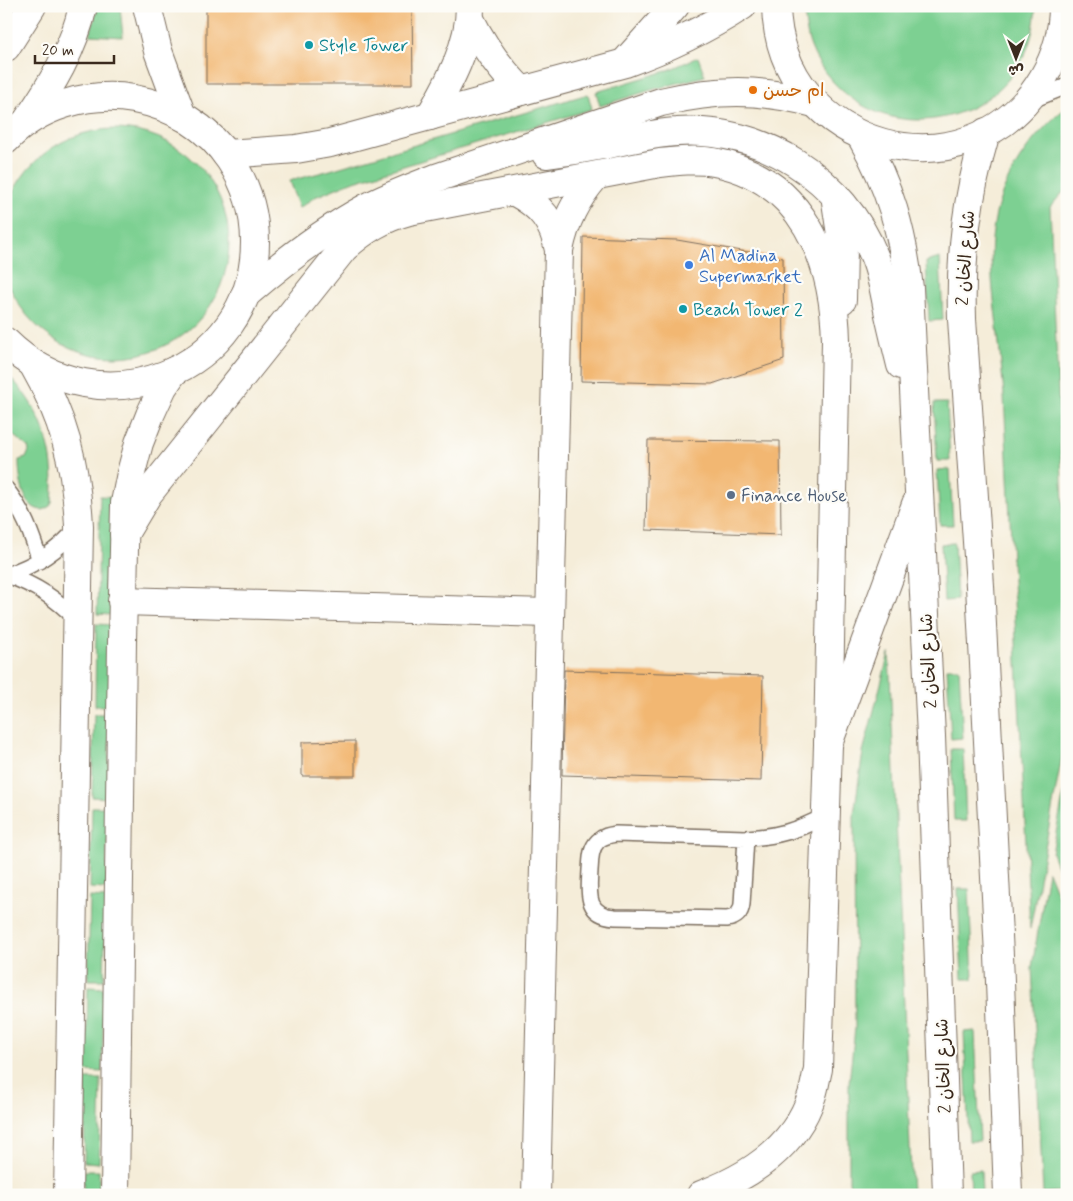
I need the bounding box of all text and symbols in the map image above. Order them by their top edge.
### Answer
scale bar [35,32,114,64]
north arrow [990,32,1040,82]
place label: Style Tower [319,34,409,58]
marker: Style Tower [303,39,315,51]
text: 20 m [42,41,74,61]
text: ش [1008,61,1024,79]
place label: ام حسن [763,79,824,104]
marker: ام حسن [747,84,759,96]
street label: شارع الخان 2 [951,210,981,306]
place label: Al Madina Supermarket [699,244,802,289]
marker: Al Madina Supermarket [683,259,695,271]
place label: Beach Tower 2 [693,298,803,322]
marker: Beach Tower 2 [677,303,689,315]
place label: Finance House [741,484,847,508]
marker: Finance House [725,489,737,501]
street label: شارع الخان 2 [915,613,943,709]
street label: شارع الخان 2 [930,1018,958,1114]

